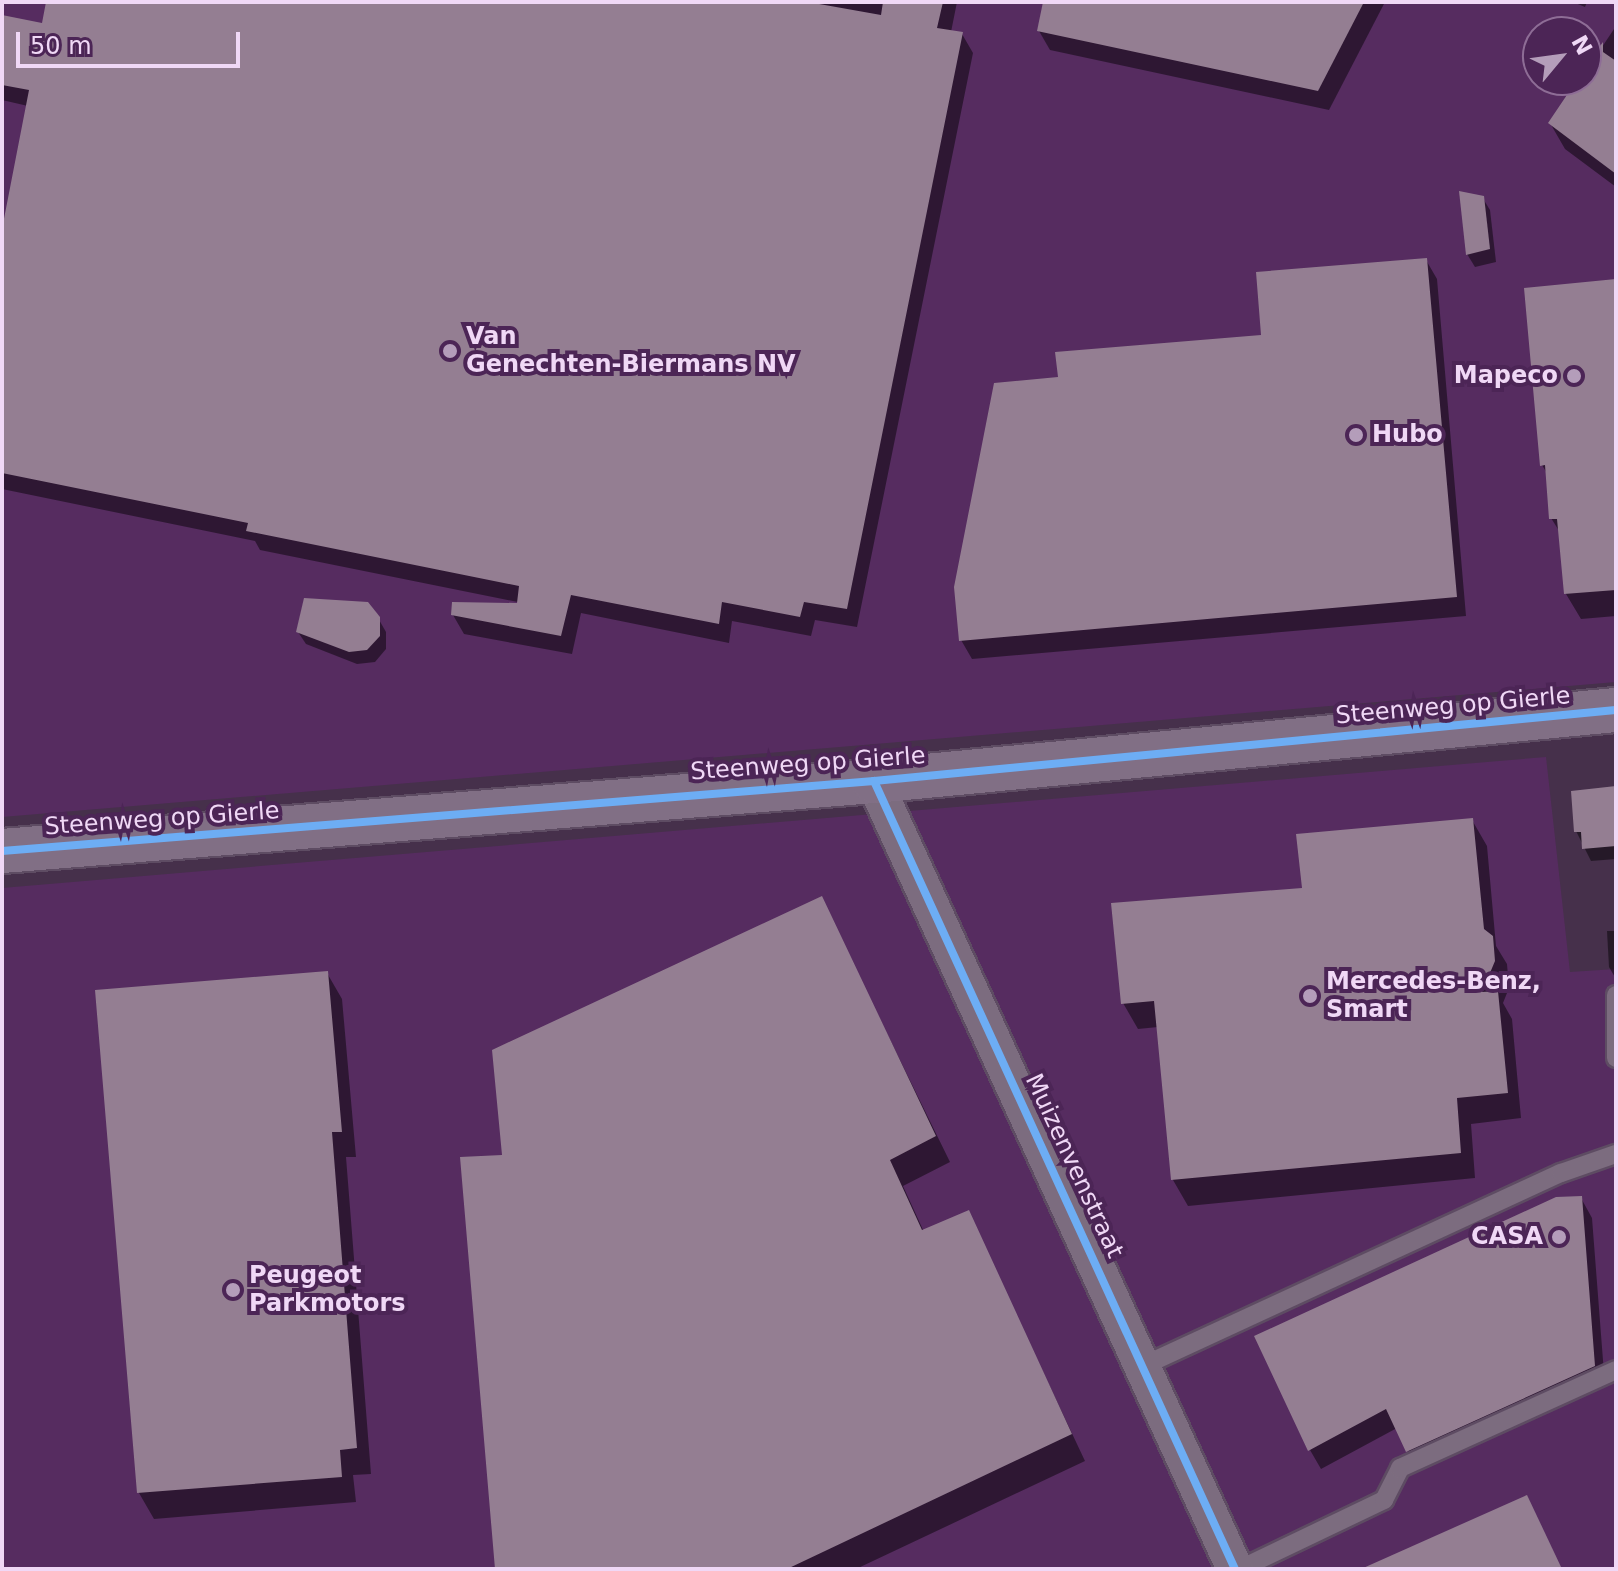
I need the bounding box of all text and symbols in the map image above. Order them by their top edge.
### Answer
scale bar [20,16,244,66]
north arrow [1522,16,1602,96]
text: N [1566,31,1597,59]
text: 50 m [30,32,92,60]
place label: Van Genechten-Biermans NV [466,323,796,379]
marker: Van Genechten-Biermans NV [441,342,459,360]
place label: Mapeco [1454,362,1558,390]
marker: Mapeco [1565,367,1583,385]
place label: Hubo [1372,421,1443,449]
marker: Hubo [1347,426,1365,444]
street label: Steenweg op Gierle [1334,681,1572,731]
street label: Steenweg op Gierle [690,741,926,787]
street label: Steenweg op Gierle [44,796,280,842]
place label: Mercedes-Benz, Smart [1326,968,1541,1024]
marker: Mercedes-Benz, Smart [1301,987,1319,1005]
street label: Muizenvenstraat [1019,1069,1129,1263]
place label: CASA [1471,1223,1543,1251]
marker: CASA [1550,1228,1568,1246]
place label: Peugeot Parkmotors [249,1262,406,1318]
marker: Peugeot Parkmotors [224,1281,242,1299]

